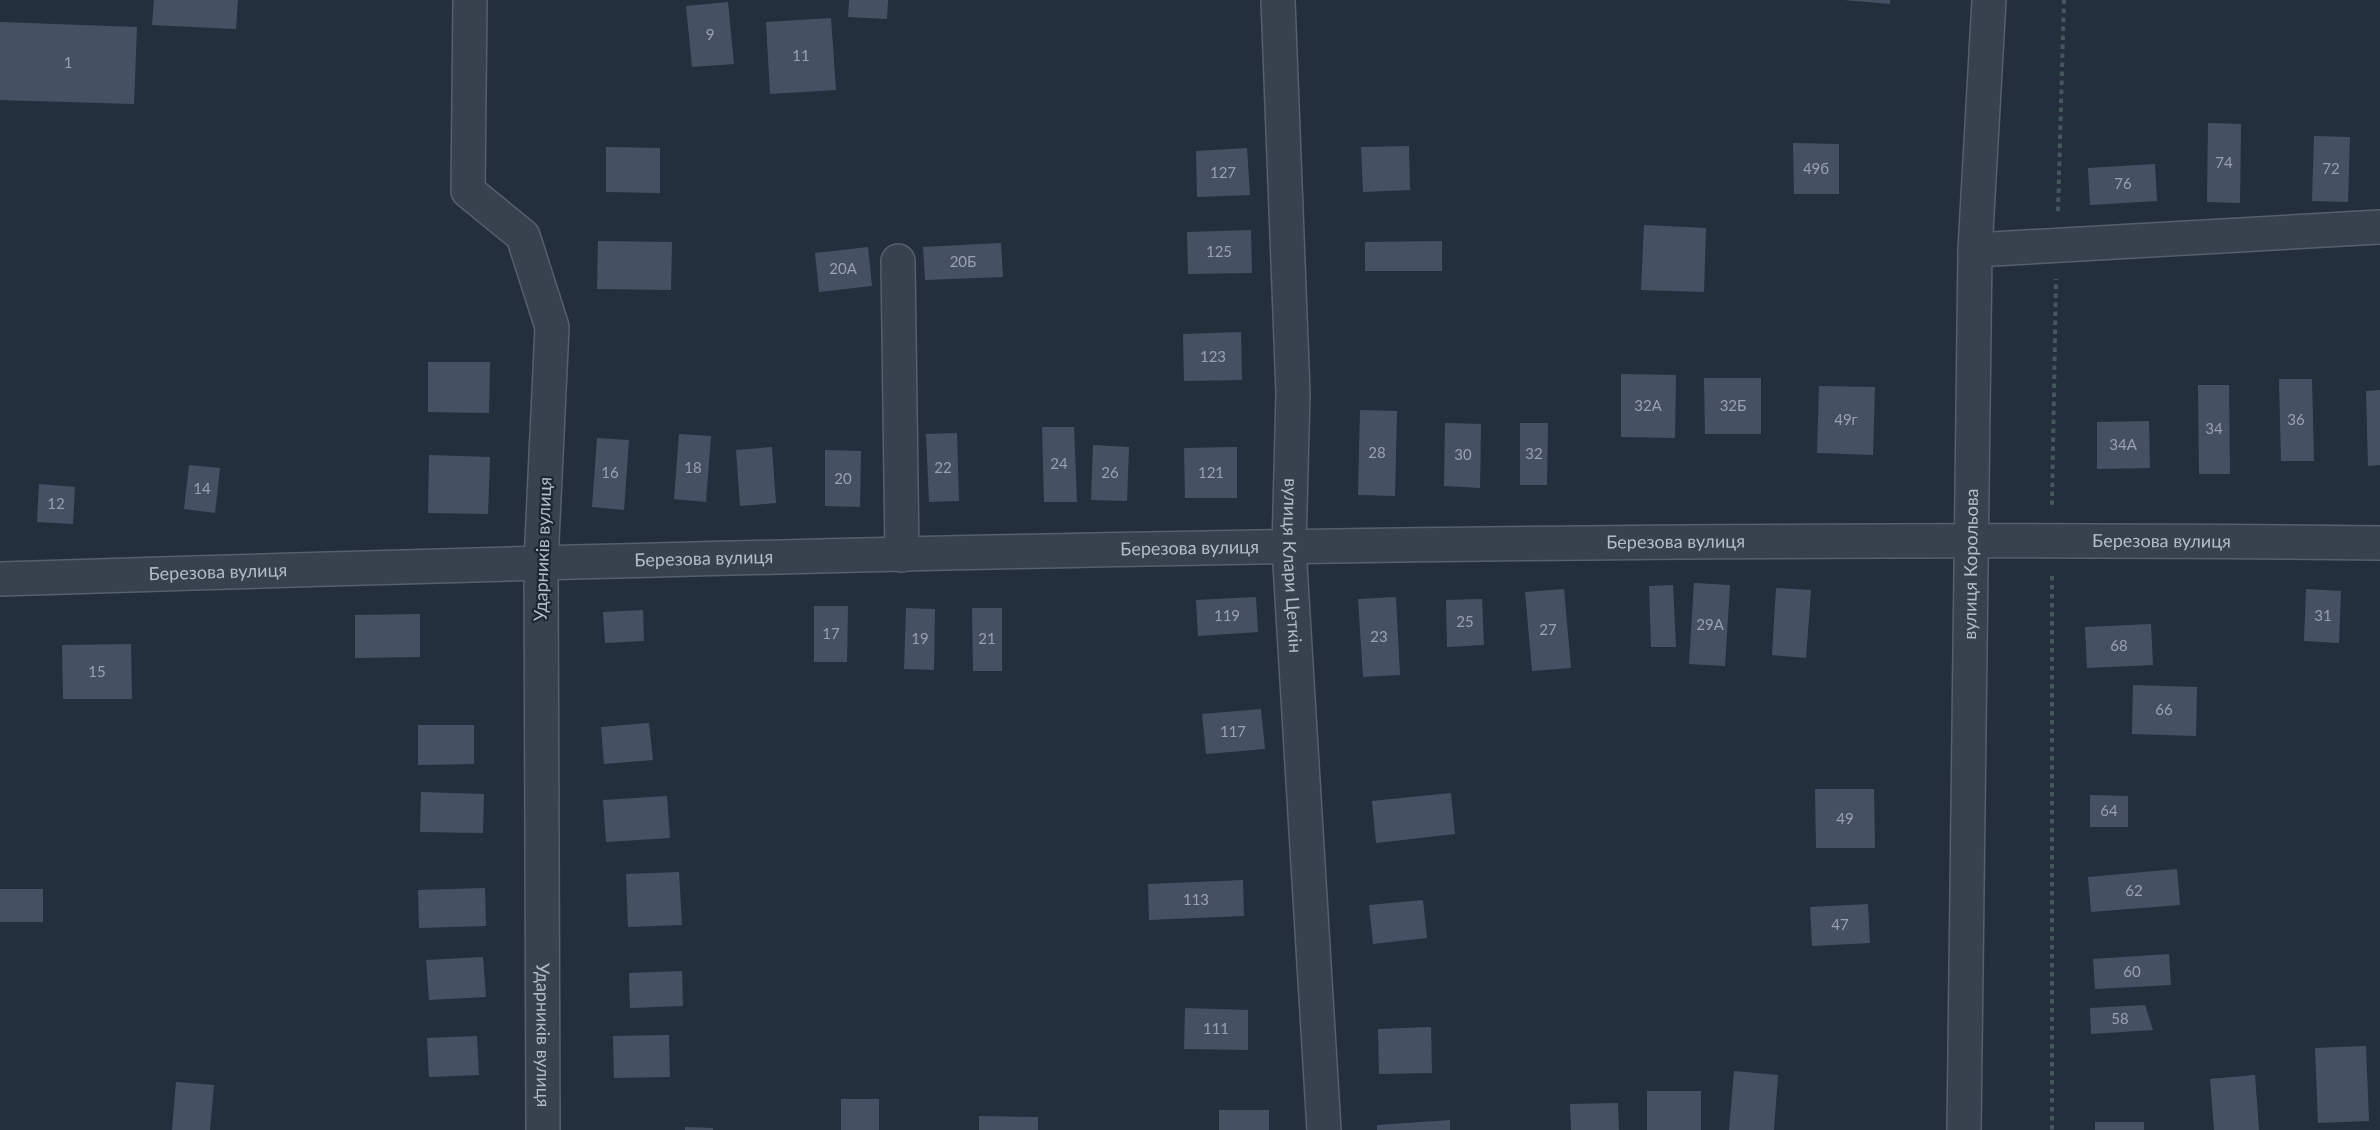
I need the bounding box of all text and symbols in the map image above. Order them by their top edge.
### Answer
house number: 9 [706,25,714,43]
house number: 11 [792,46,810,64]
house number: 1 [64,53,72,71]
house number: 74 [2215,153,2233,171]
house number: 49б [1803,159,1829,177]
house number: 72 [2322,159,2340,177]
house number: 127 [1210,163,1236,181]
house number: 76 [2114,174,2132,192]
house number: 125 [1206,242,1232,260]
house number: 20Б [950,252,976,270]
house number: 20А [829,259,858,277]
house number: 123 [1200,347,1226,365]
house number: 32А [1634,396,1663,414]
house number: 32Б [1720,396,1746,414]
house number: 49г [1834,410,1858,428]
house number: 36 [2287,410,2305,428]
house number: 34 [2205,419,2223,437]
house number: 34А [2109,435,2138,453]
house number: 28 [1368,443,1386,461]
house number: 32 [1525,444,1543,462]
house number: 30 [1454,445,1472,463]
house number: 24 [1050,454,1068,472]
house number: 18 [684,458,702,476]
house number: 22 [934,458,952,476]
house number: 16 [601,463,619,481]
house number: 26 [1101,463,1119,481]
house number: 121 [1198,463,1224,481]
house number: 20 [834,469,852,487]
street label: Ударників вулиця [528,476,556,622]
street label: вулиця Клари Цеткін [1279,478,1307,653]
house number: 14 [193,479,211,497]
street label: вулиця Корольова [1958,488,1982,640]
house number: 12 [47,494,65,512]
street label: Березова вулиця [2092,529,2231,552]
street label: Березова вулиця [1606,530,1745,553]
street label: Березова вулиця [1120,535,1259,560]
street label: Березова вулиця [634,545,773,571]
street label: Березова вулиця [148,558,288,584]
house number: 119 [1214,606,1240,624]
house number: 31 [2314,606,2332,624]
house number: 25 [1456,612,1474,630]
house number: 29А [1696,615,1725,633]
house number: 27 [1539,620,1557,638]
house number: 17 [822,624,840,642]
house number: 23 [1370,627,1388,645]
house number: 19 [911,629,929,647]
house number: 21 [978,629,996,647]
house number: 68 [2110,636,2128,654]
house number: 15 [88,662,106,680]
house number: 66 [2155,700,2173,718]
house number: 117 [1220,722,1246,740]
house number: 64 [2100,801,2118,819]
house number: 49 [1836,809,1854,827]
house number: 62 [2125,881,2143,899]
house number: 113 [1183,890,1209,908]
house number: 47 [1831,915,1849,933]
house number: 60 [2123,962,2141,980]
street label: Ударників вулиця [532,963,555,1107]
house number: 58 [2111,1009,2129,1027]
house number: 111 [1203,1019,1229,1037]

